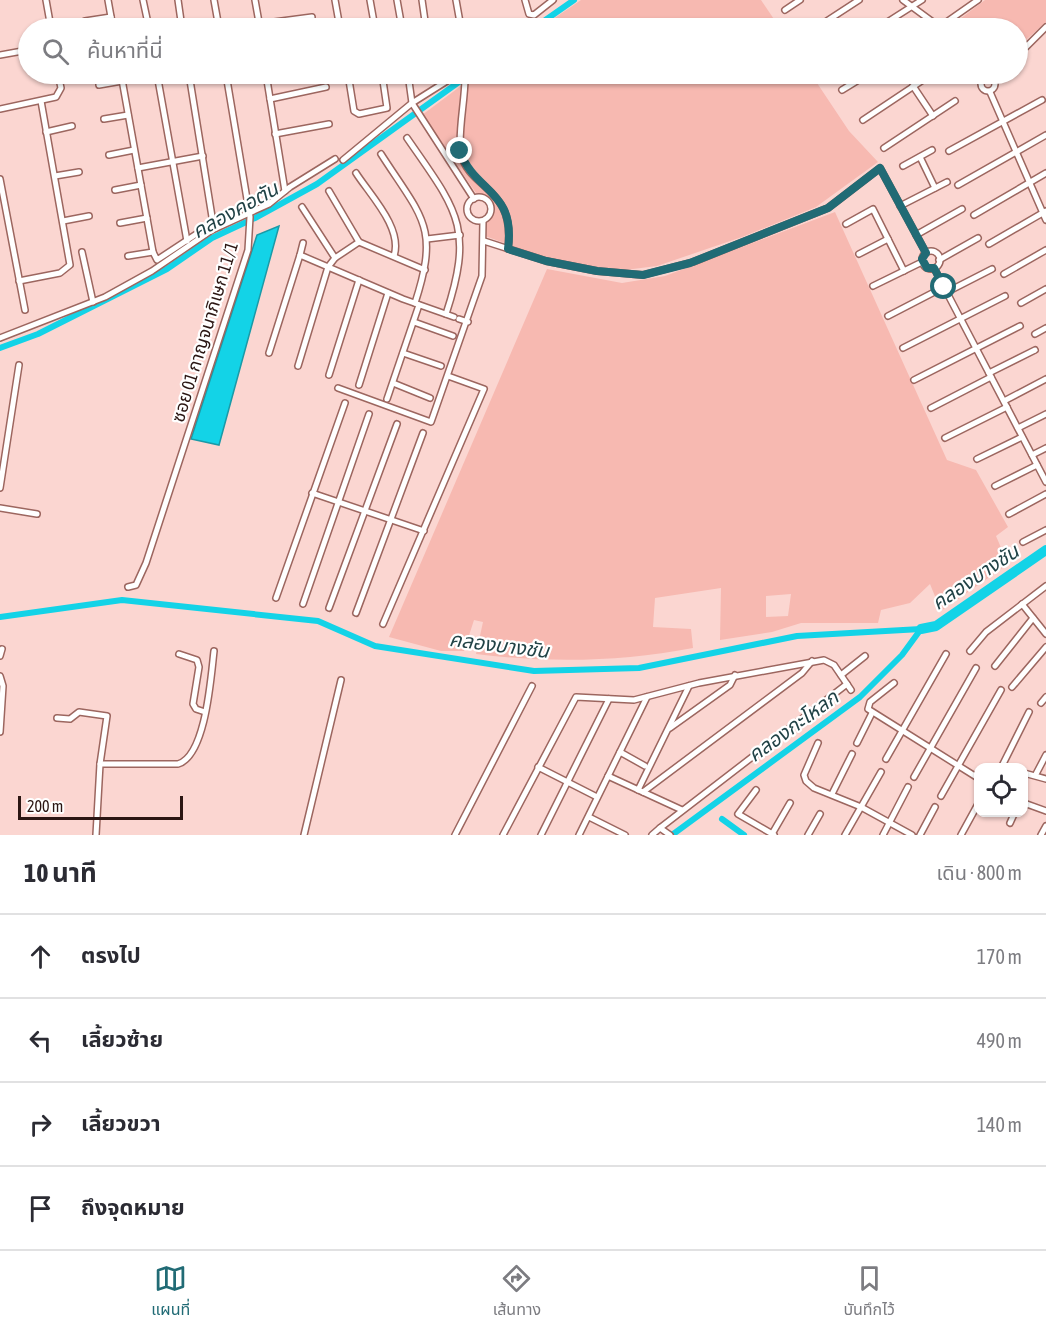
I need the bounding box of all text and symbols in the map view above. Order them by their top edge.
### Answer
search box [18,18,1028,84]
icon: search [39,35,72,68]
text: ค้นหาที่นี่ [87,37,163,63]
route end [446,137,472,163]
water label: คลองคอตัน [188,176,283,243]
street label: ซอย 01 กาญจนาภิเษก 11/1 [167,239,242,425]
route start [930,273,956,299]
water label: คลองบางชัน [927,538,1024,614]
water label: คลองบางชัน [448,627,552,662]
water label: คลองกะโหลก [743,685,843,766]
map controls [974,763,1028,817]
button: locate [974,763,1028,817]
scale bar [18,793,183,820]
text: 200 m [27,797,63,815]
text: 10 นาที [24,858,97,888]
text: เดิน · 800 m [937,861,1022,884]
icon: ahead [24,940,57,973]
text: ตรงไป [81,942,141,968]
text: 170 m [977,945,1022,968]
icon: left [24,1024,57,1057]
text: เลี้ยวซ้าย [81,1026,163,1052]
text: 490 m [977,1029,1022,1052]
icon: right [24,1108,57,1141]
text: เลี้ยวขวา [81,1110,161,1136]
text: 140 m [977,1113,1022,1136]
icon: arrive [24,1192,57,1225]
text: ถึงจุดหมาย [81,1194,185,1220]
tab: แผนที่ [151,1262,190,1322]
tab: เส้นทาง [493,1262,541,1322]
tab: บันทึกไว้ [843,1262,895,1322]

